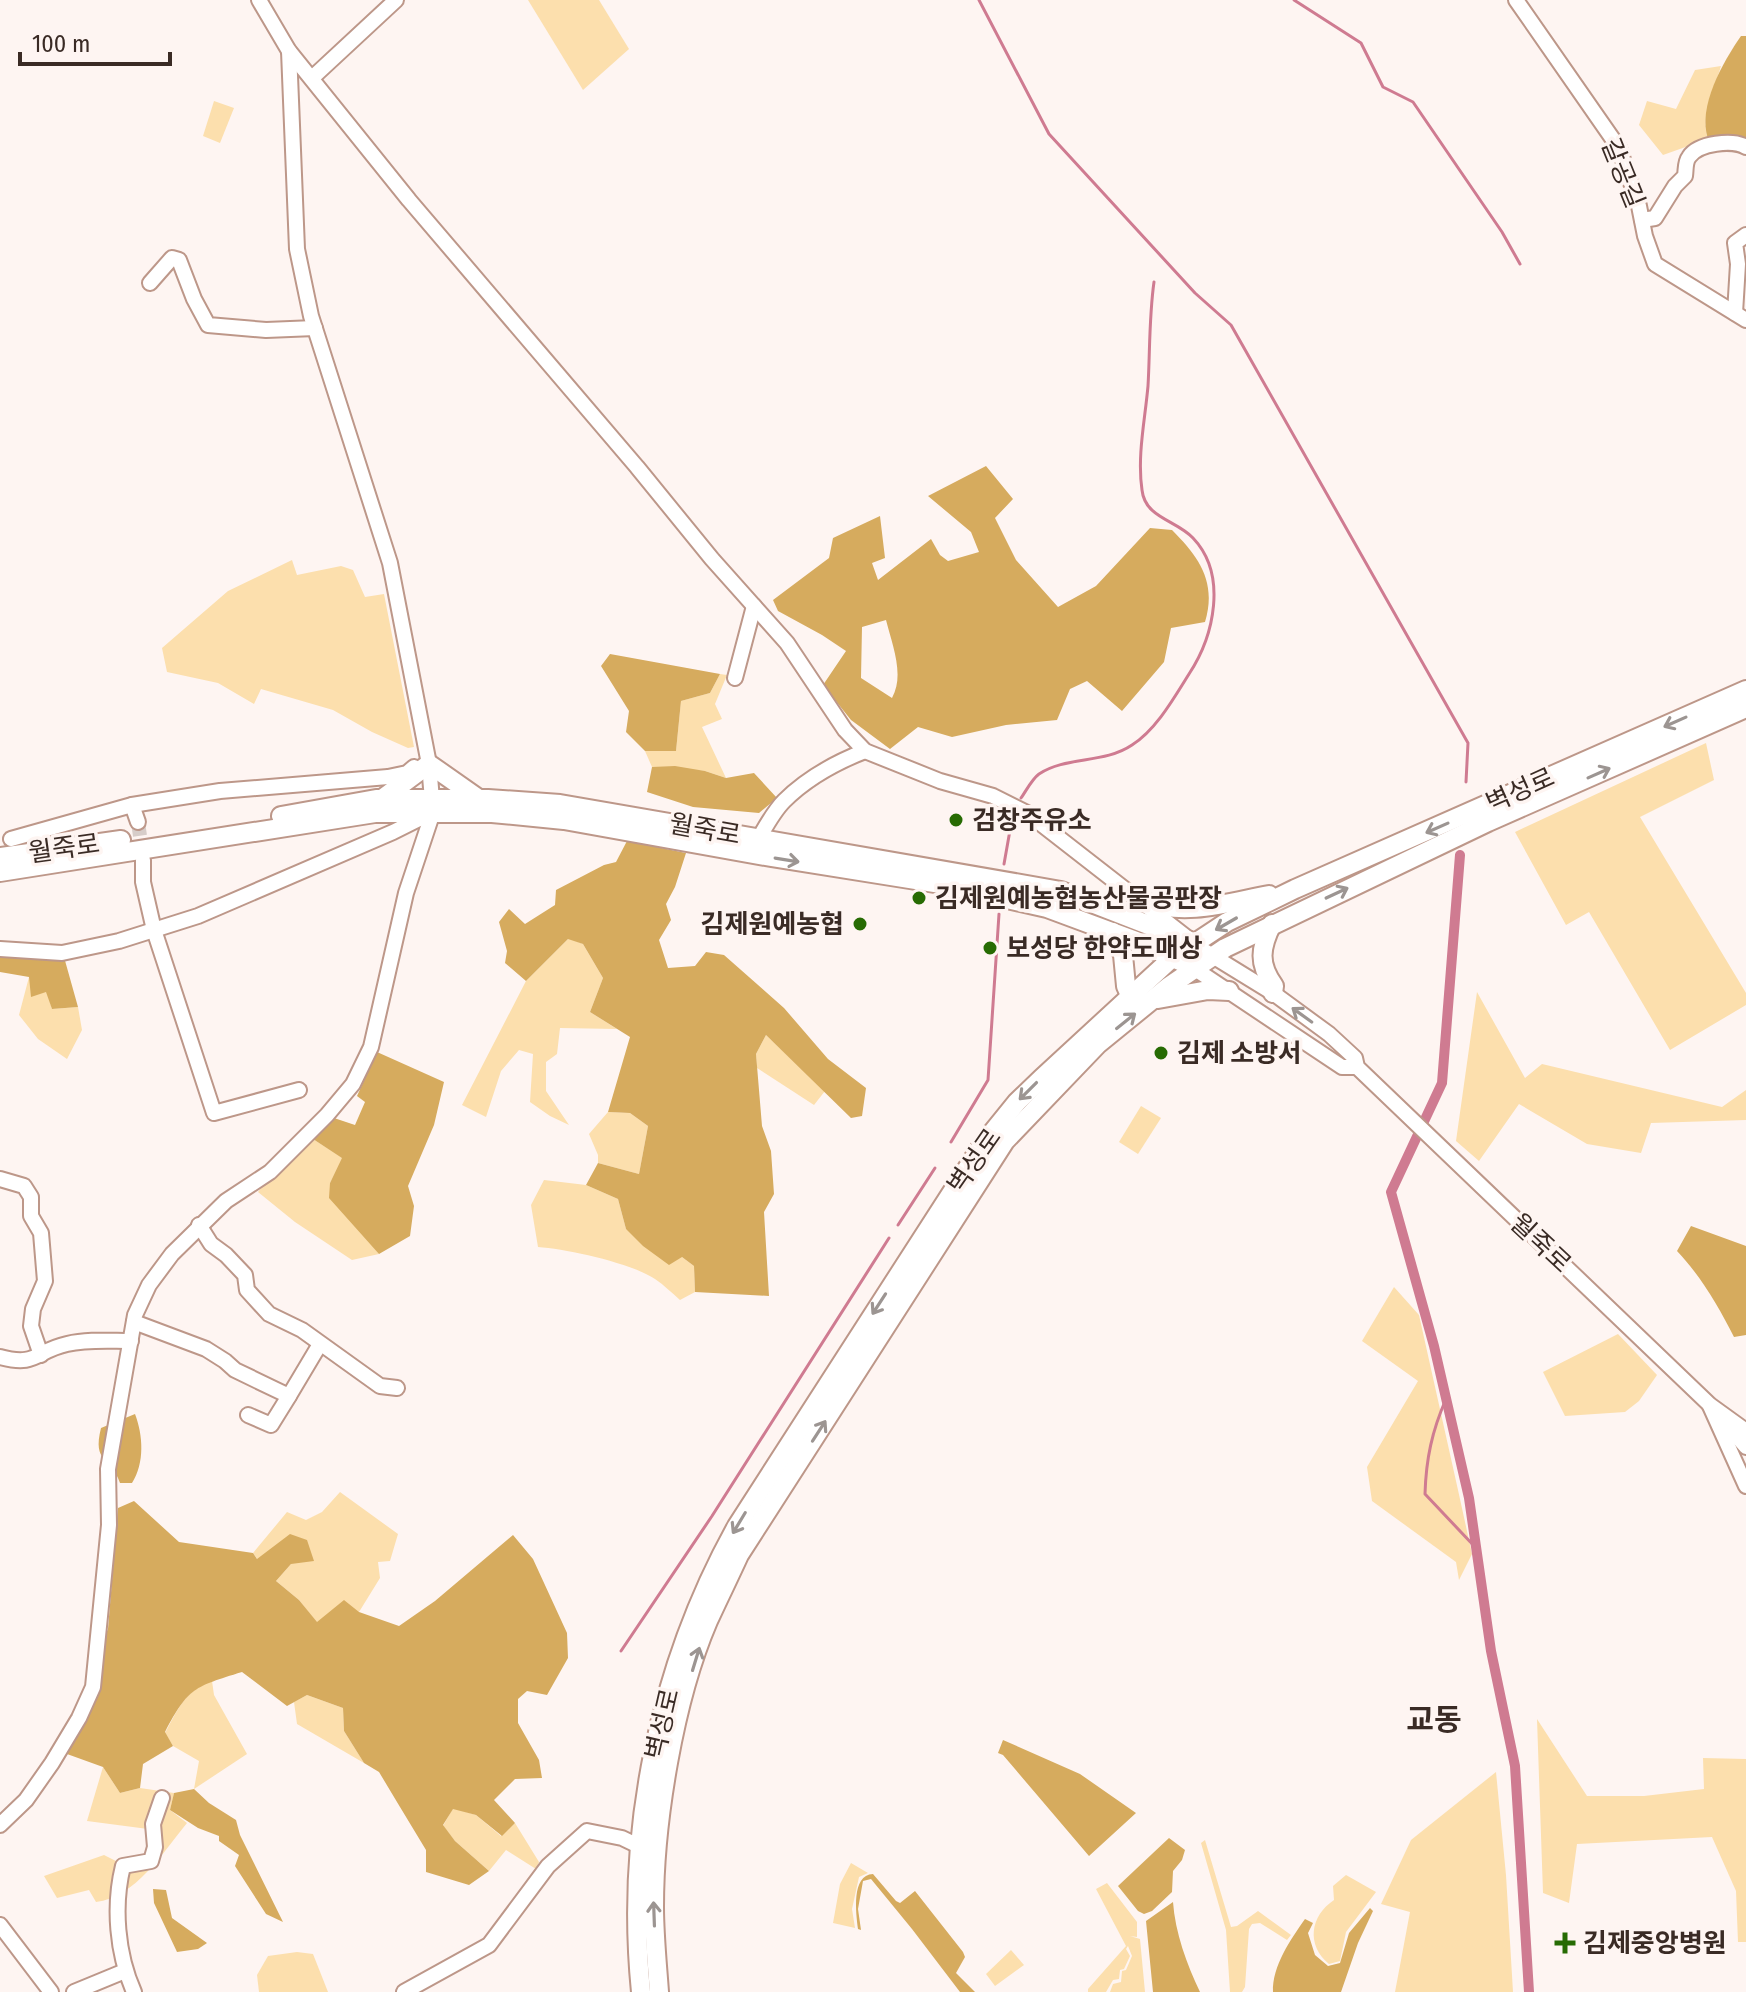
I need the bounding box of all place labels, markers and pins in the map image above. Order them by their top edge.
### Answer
place label: 검창주유소 [972,805,1092,836]
marker: 검창주유소 [947,811,965,829]
place label: 김제원예농협농산물공판장 [935,883,1222,914]
marker: 김제원예농협농산물공판장 [910,889,928,907]
place label: 김제원예농협 [700,909,844,940]
marker: 김제원예농협 [851,915,869,933]
place label: 보성당 한약도매상 [1006,933,1203,964]
marker: 보성당 한약도매상 [981,939,999,957]
place label: 김제 소방서 [1177,1038,1302,1069]
marker: 김제 소방서 [1152,1044,1170,1062]
place label: 김제중앙병원 [1583,1928,1727,1959]
marker: 김제중앙병원 [1554,1932,1576,1954]

